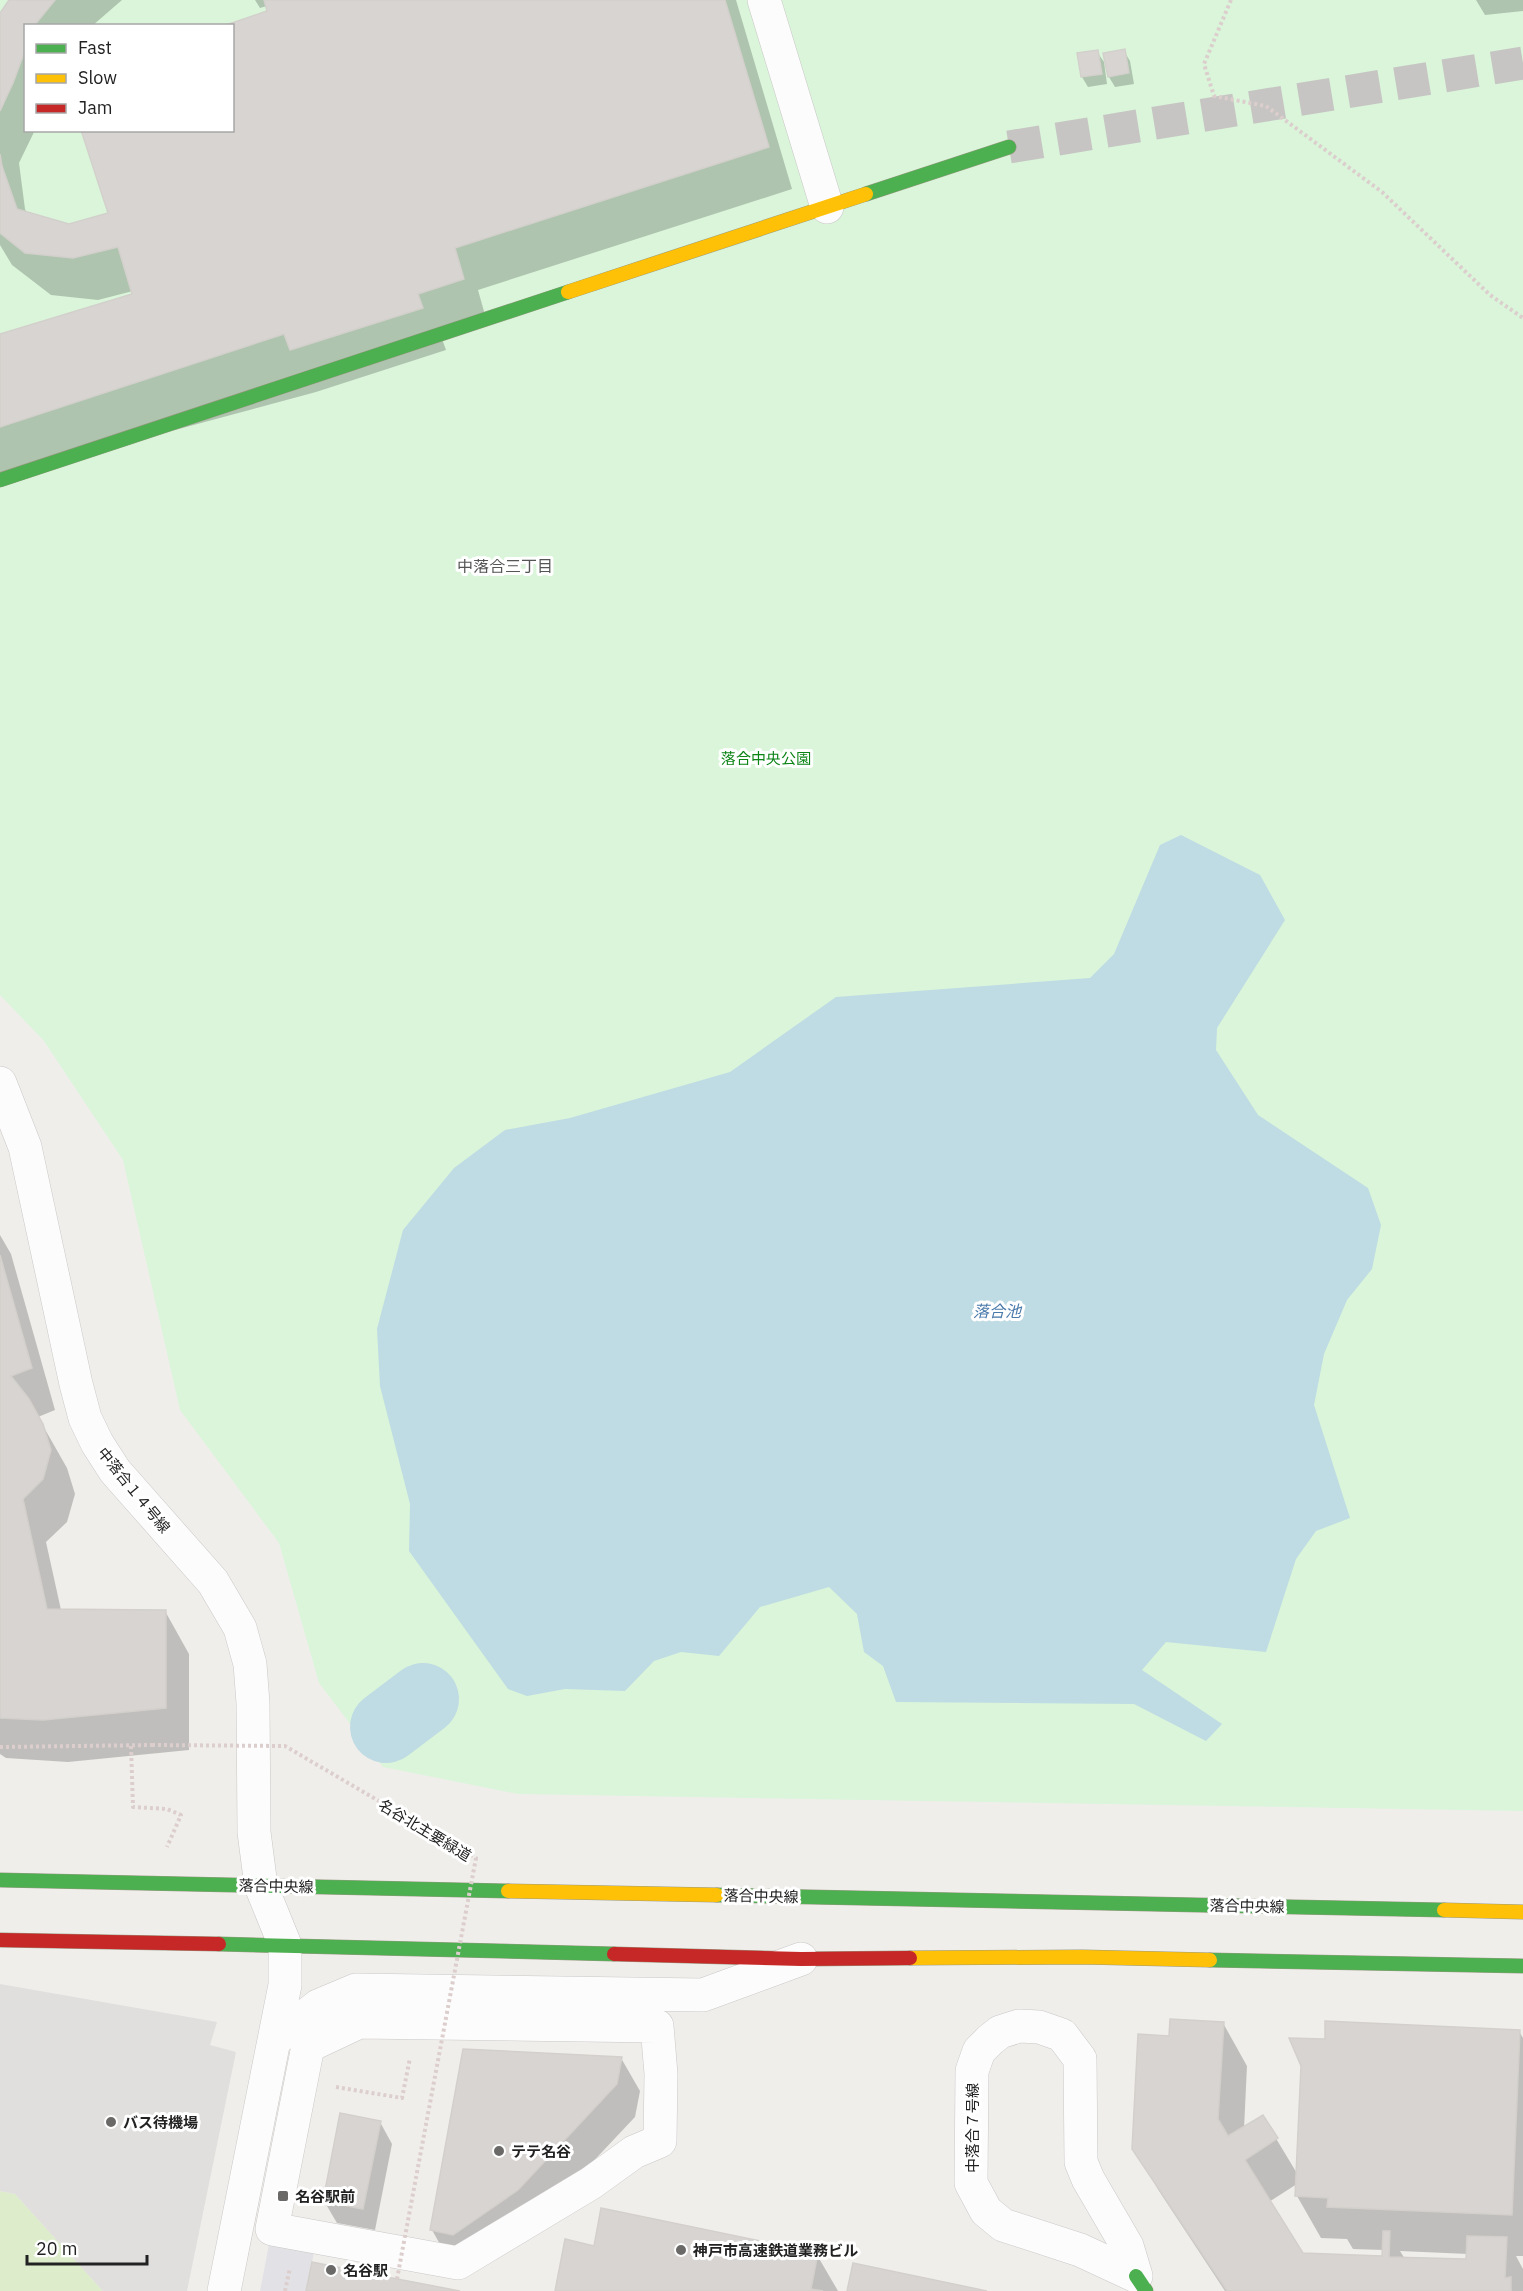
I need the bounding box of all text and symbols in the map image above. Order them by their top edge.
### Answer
legend [24,24,234,132]
text: Fast [78,36,112,59]
text: Slow [78,66,117,89]
text: Jam [78,96,113,119]
district label: 中落合三丁目 [457,556,553,576]
park label: 落合中央公園 [721,749,811,768]
water label: 落合池 [973,1301,1023,1321]
street label: 中落合１４号線 [94,1443,174,1537]
street label: 名谷北主要緑道 [375,1795,475,1865]
street label: 落合中央線 [238,1876,314,1896]
street label: 落合中央線 [723,1886,799,1906]
street label: 落合中央線 [1209,1896,1285,1916]
street label: 中落合７号線 [963,2083,982,2173]
place label: バス待機場 [123,2113,198,2132]
marker: バス待機場 [104,2115,118,2129]
place label: テテ名谷 [511,2142,571,2161]
marker: テテ名谷 [492,2144,506,2158]
place label: 名谷駅前 [295,2187,355,2206]
marker: 名谷駅前 [276,2189,290,2203]
scale bar [27,2228,147,2266]
text: 20 m [36,2237,78,2260]
place label: 神戸市高速鉄道業務ビル [692,2241,858,2260]
marker: 神戸市高速鉄道業務ビル [674,2243,688,2257]
place label: 名谷駅 [343,2261,388,2280]
marker: 名谷駅 [324,2263,338,2277]

